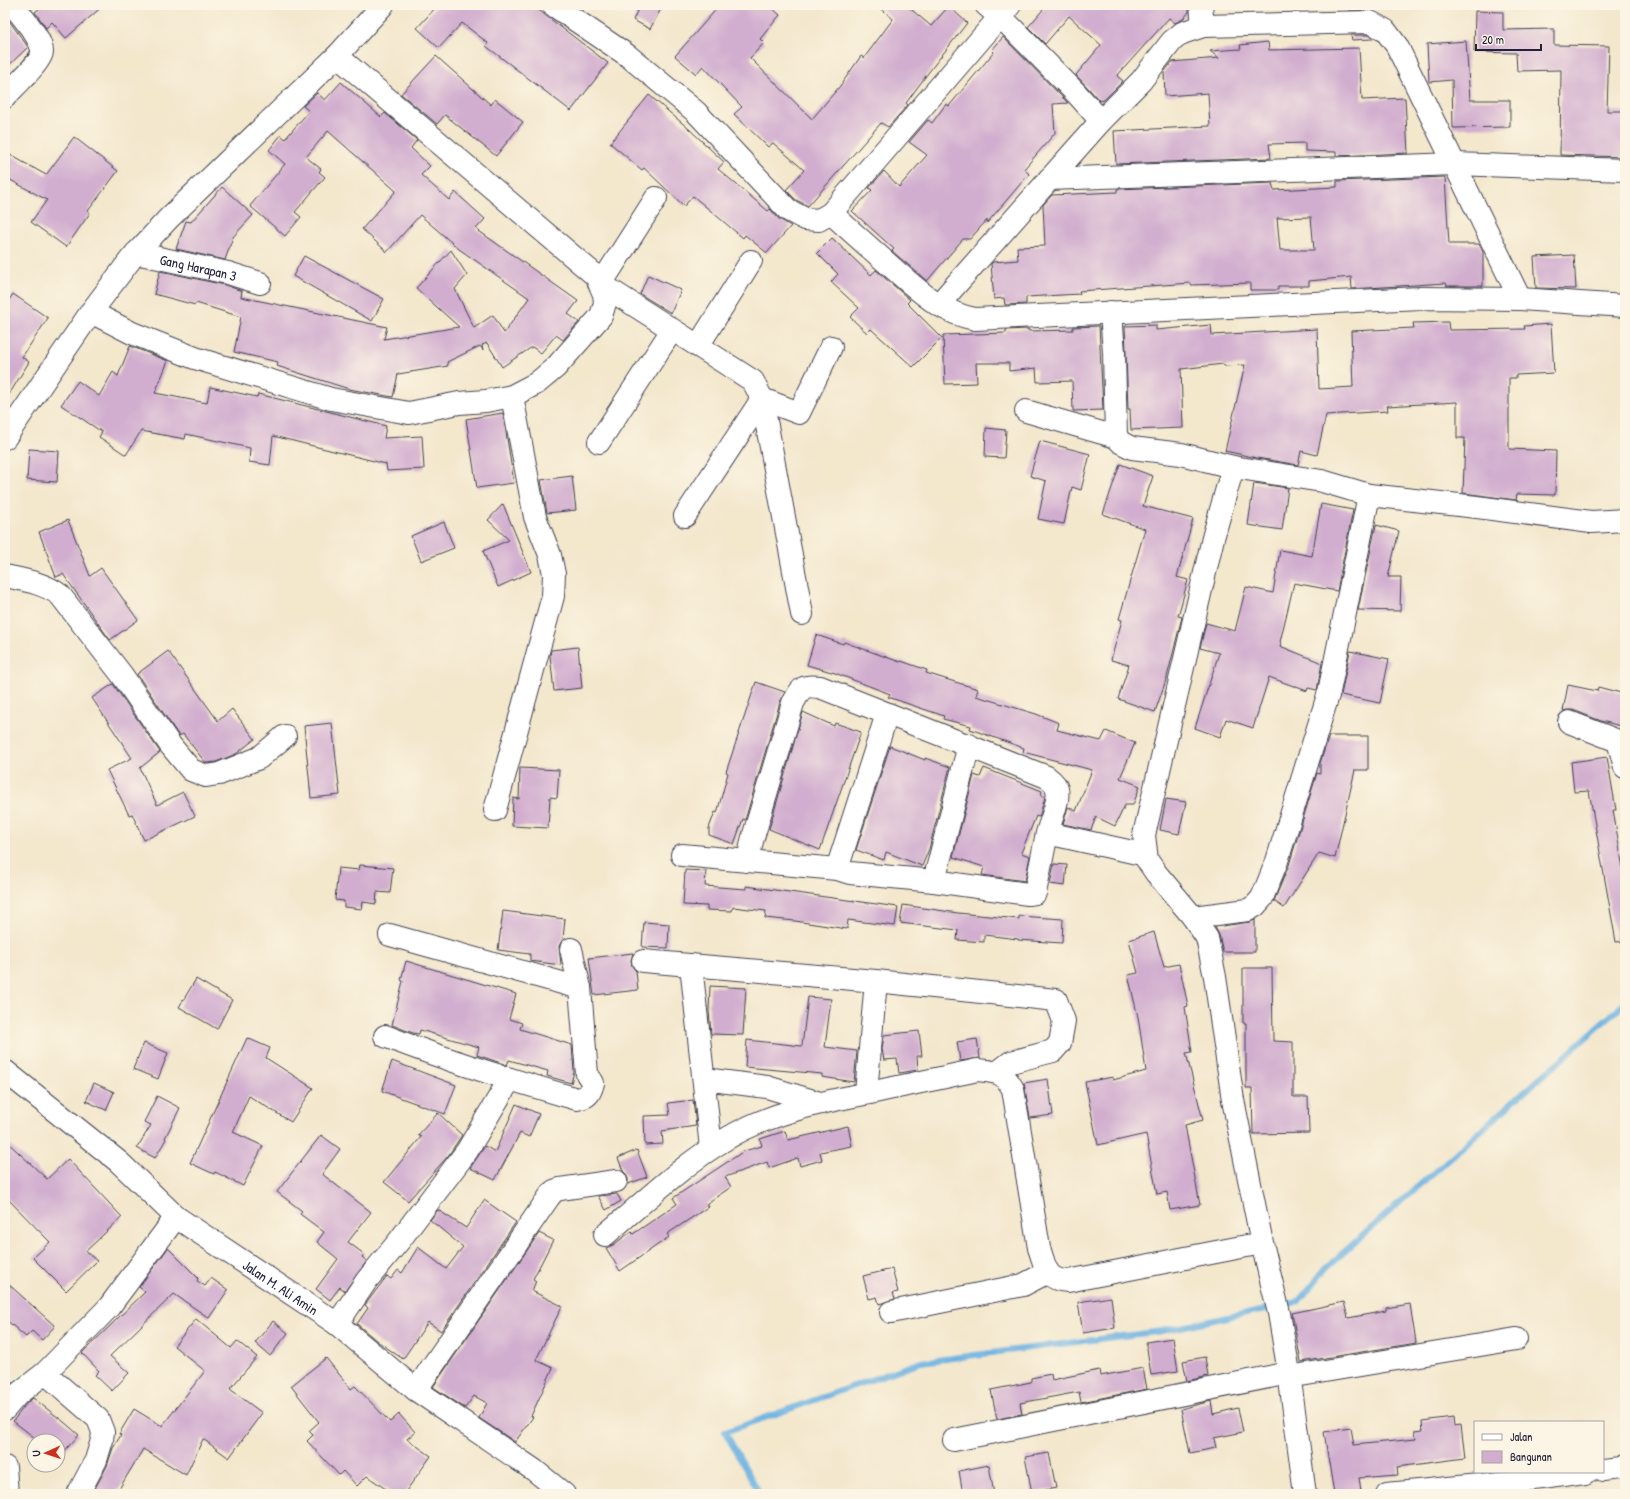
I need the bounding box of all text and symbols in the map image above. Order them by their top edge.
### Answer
scale bar [1476,26,1541,52]
text: 20 m [1482,31,1504,48]
street label: Gang Harapan 3 [158,249,239,285]
street label: Jalan M. Ali Amin [239,1255,322,1319]
legend [1474,1421,1604,1473]
text: Jalan [1510,1428,1532,1445]
north arrow [26,1433,66,1473]
text: Bangunan [1510,1448,1552,1465]
text: U [29,1450,43,1457]

